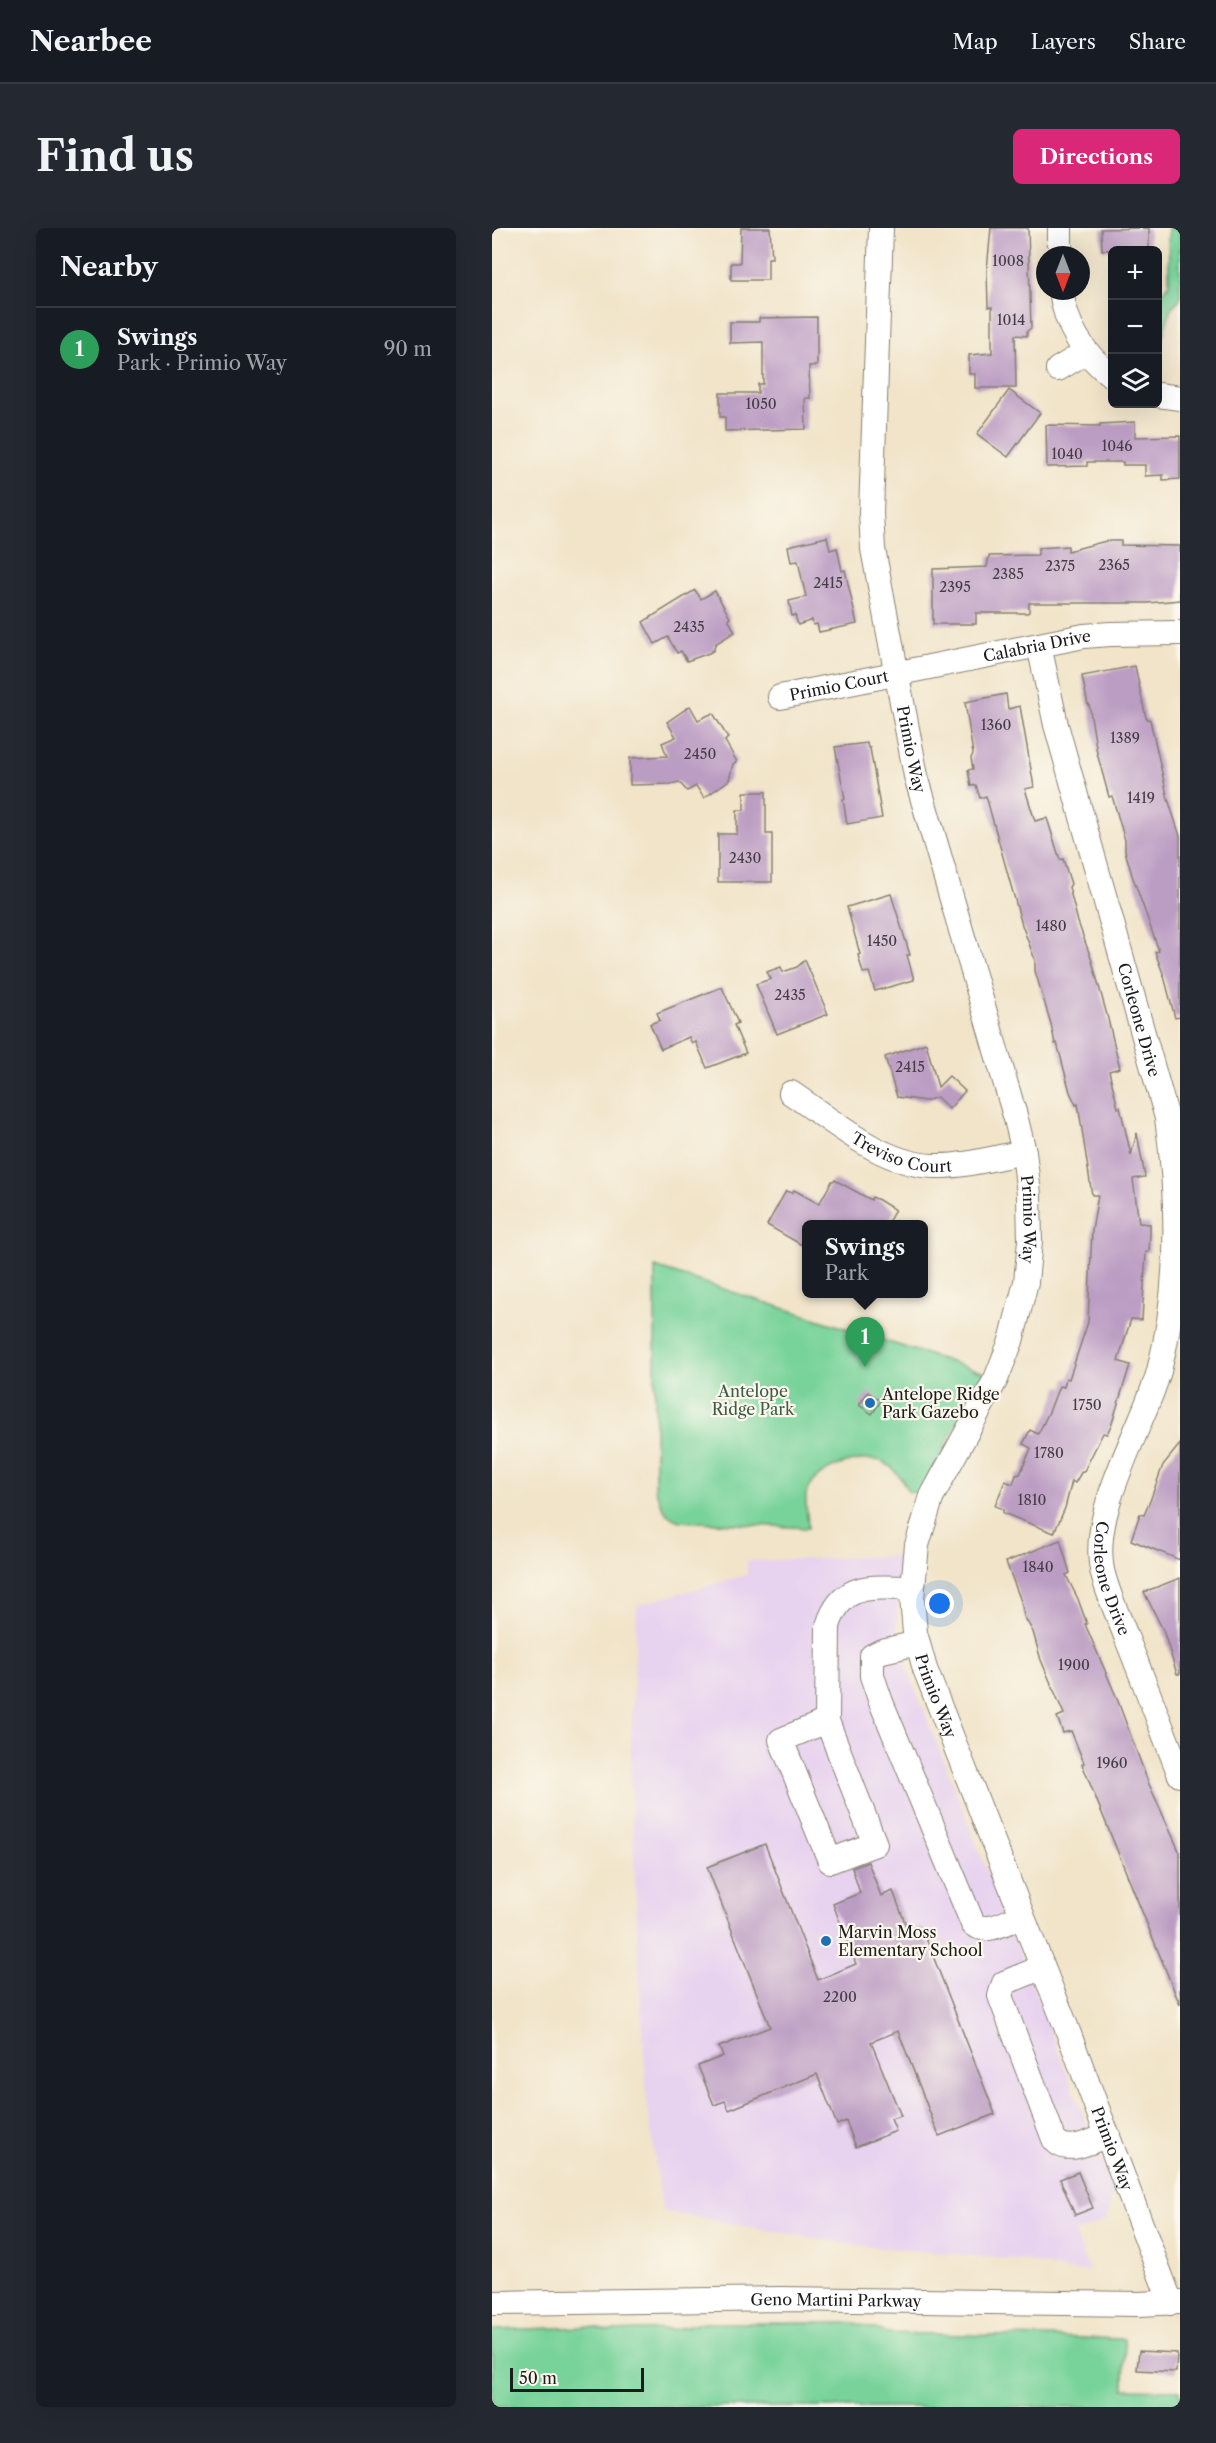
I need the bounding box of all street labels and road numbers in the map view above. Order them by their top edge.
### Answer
street label: Calabria Drive [981,626,1091,666]
street label: Primio Court [788,665,890,705]
street label: Primio Way [893,704,931,796]
street label: Corleone Drive [1114,961,1165,1079]
street label: Treviso Court [848,1127,953,1176]
street label: Primio Way [1017,1174,1040,1265]
street label: Corleone Drive [1090,1520,1135,1638]
street label: Primio Way [911,1652,962,1742]
street label: Primio Way [1087,2104,1138,2195]
street label: Geno Martini Parkway [750,2289,923,2311]

